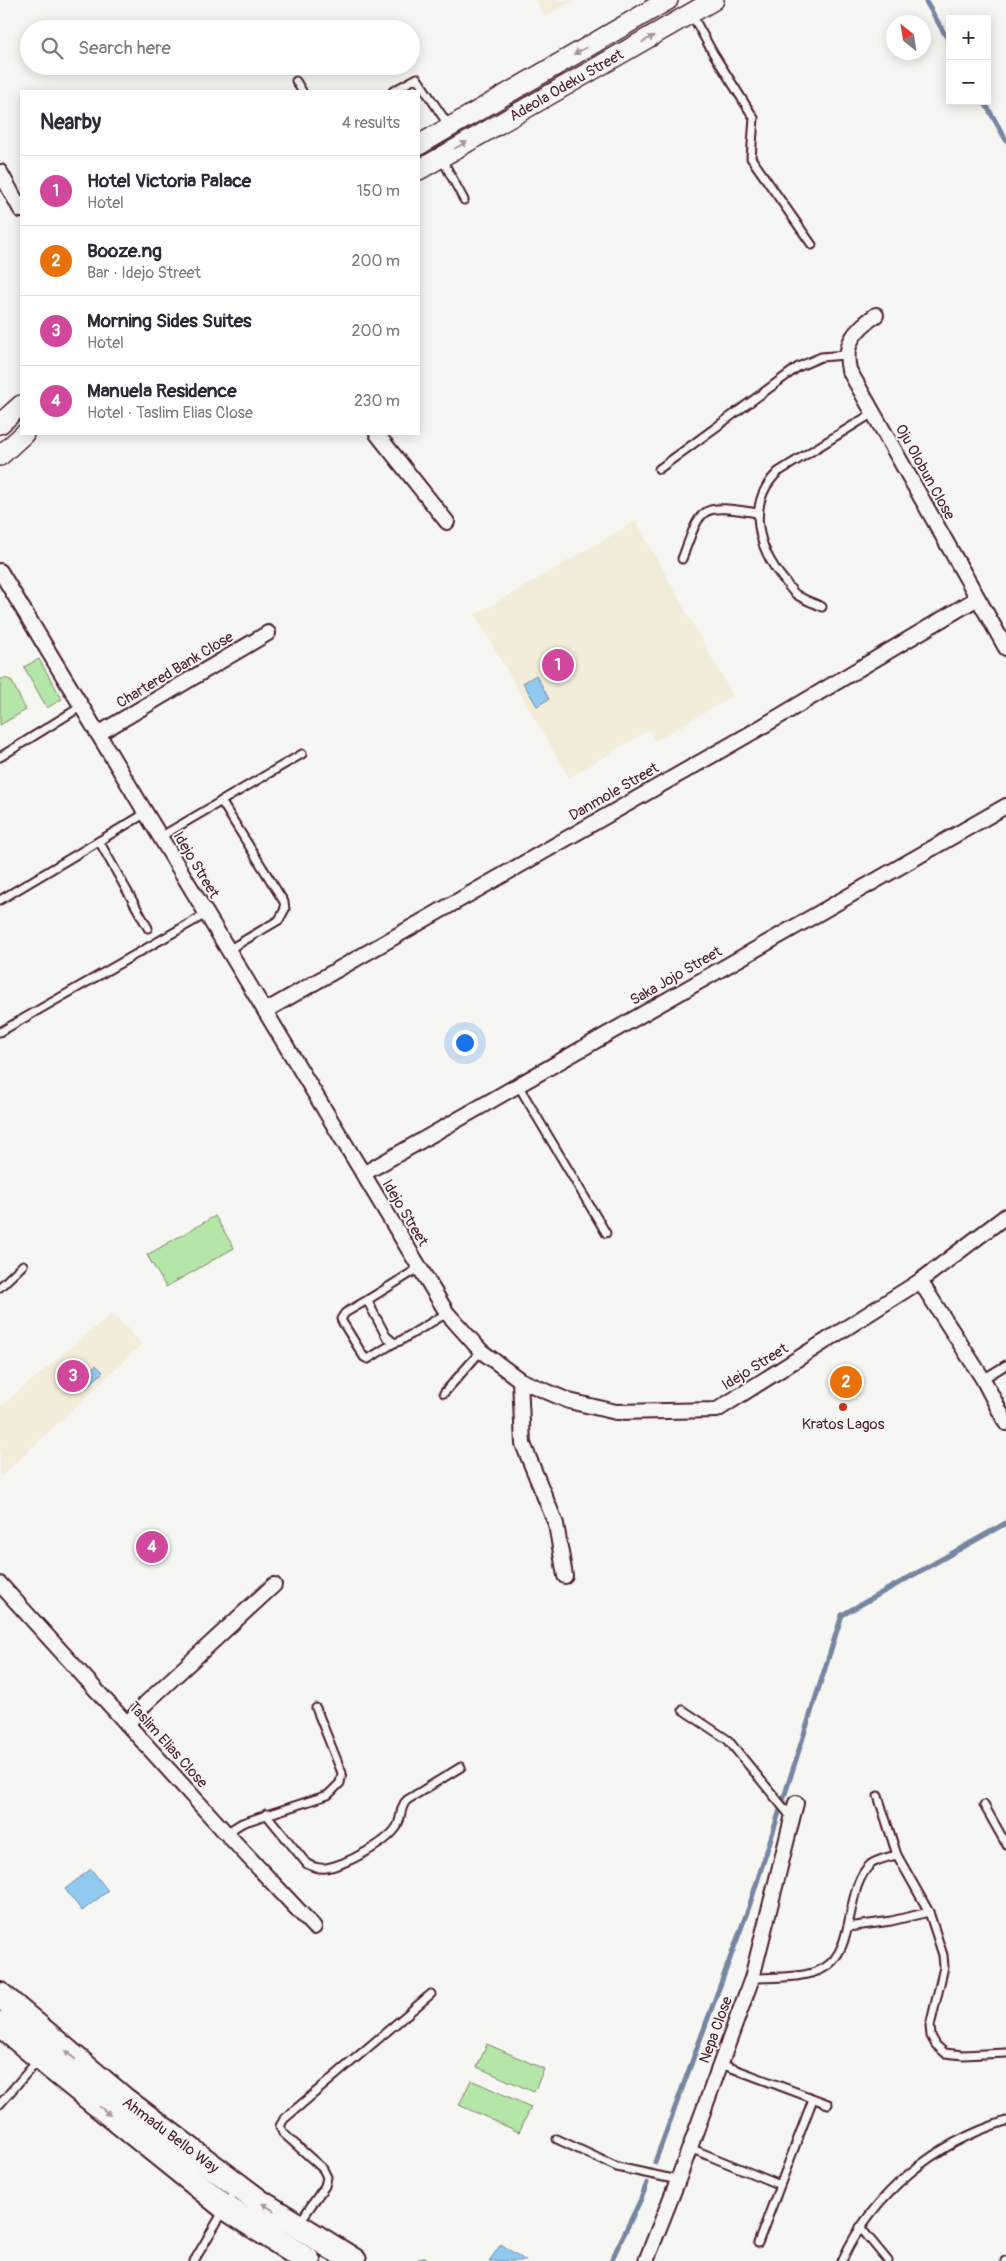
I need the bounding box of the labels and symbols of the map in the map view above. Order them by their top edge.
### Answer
north arrow [886,15,931,60]
one-way arrow [641,34,654,43]
street label: Adeola Odeku Street [506,44,628,126]
one-way arrow [574,47,587,56]
one-way arrow [454,141,468,150]
street label: Oju Olobun Close [891,421,959,524]
street label: Chartered Bank Close [113,627,237,712]
pin: 1 [542,646,574,684]
street label: Danmole Street [566,758,663,825]
street label: Idejo Street [169,828,224,903]
street label: Saka Jojo Street [627,942,726,1010]
your location [452,1030,478,1056]
street label: Idejo Street [378,1176,433,1251]
street label: Idejo Street [718,1339,792,1395]
pin: 3 [57,1357,89,1395]
pin: 2 [830,1363,862,1401]
marker: Kratos Lagos [837,1401,849,1413]
place label: Kratos Lagos [802,1415,885,1434]
pin: 4 [136,1528,168,1566]
street label: Taslim Elias Close [124,1698,212,1792]
street label: Nepa Close [695,1993,737,2066]
one-way arrow [64,2050,77,2061]
street label: Ahmadu Bello Way [119,2093,223,2178]
one-way arrow [98,2105,111,2116]
one-way arrow [262,2203,275,2212]

